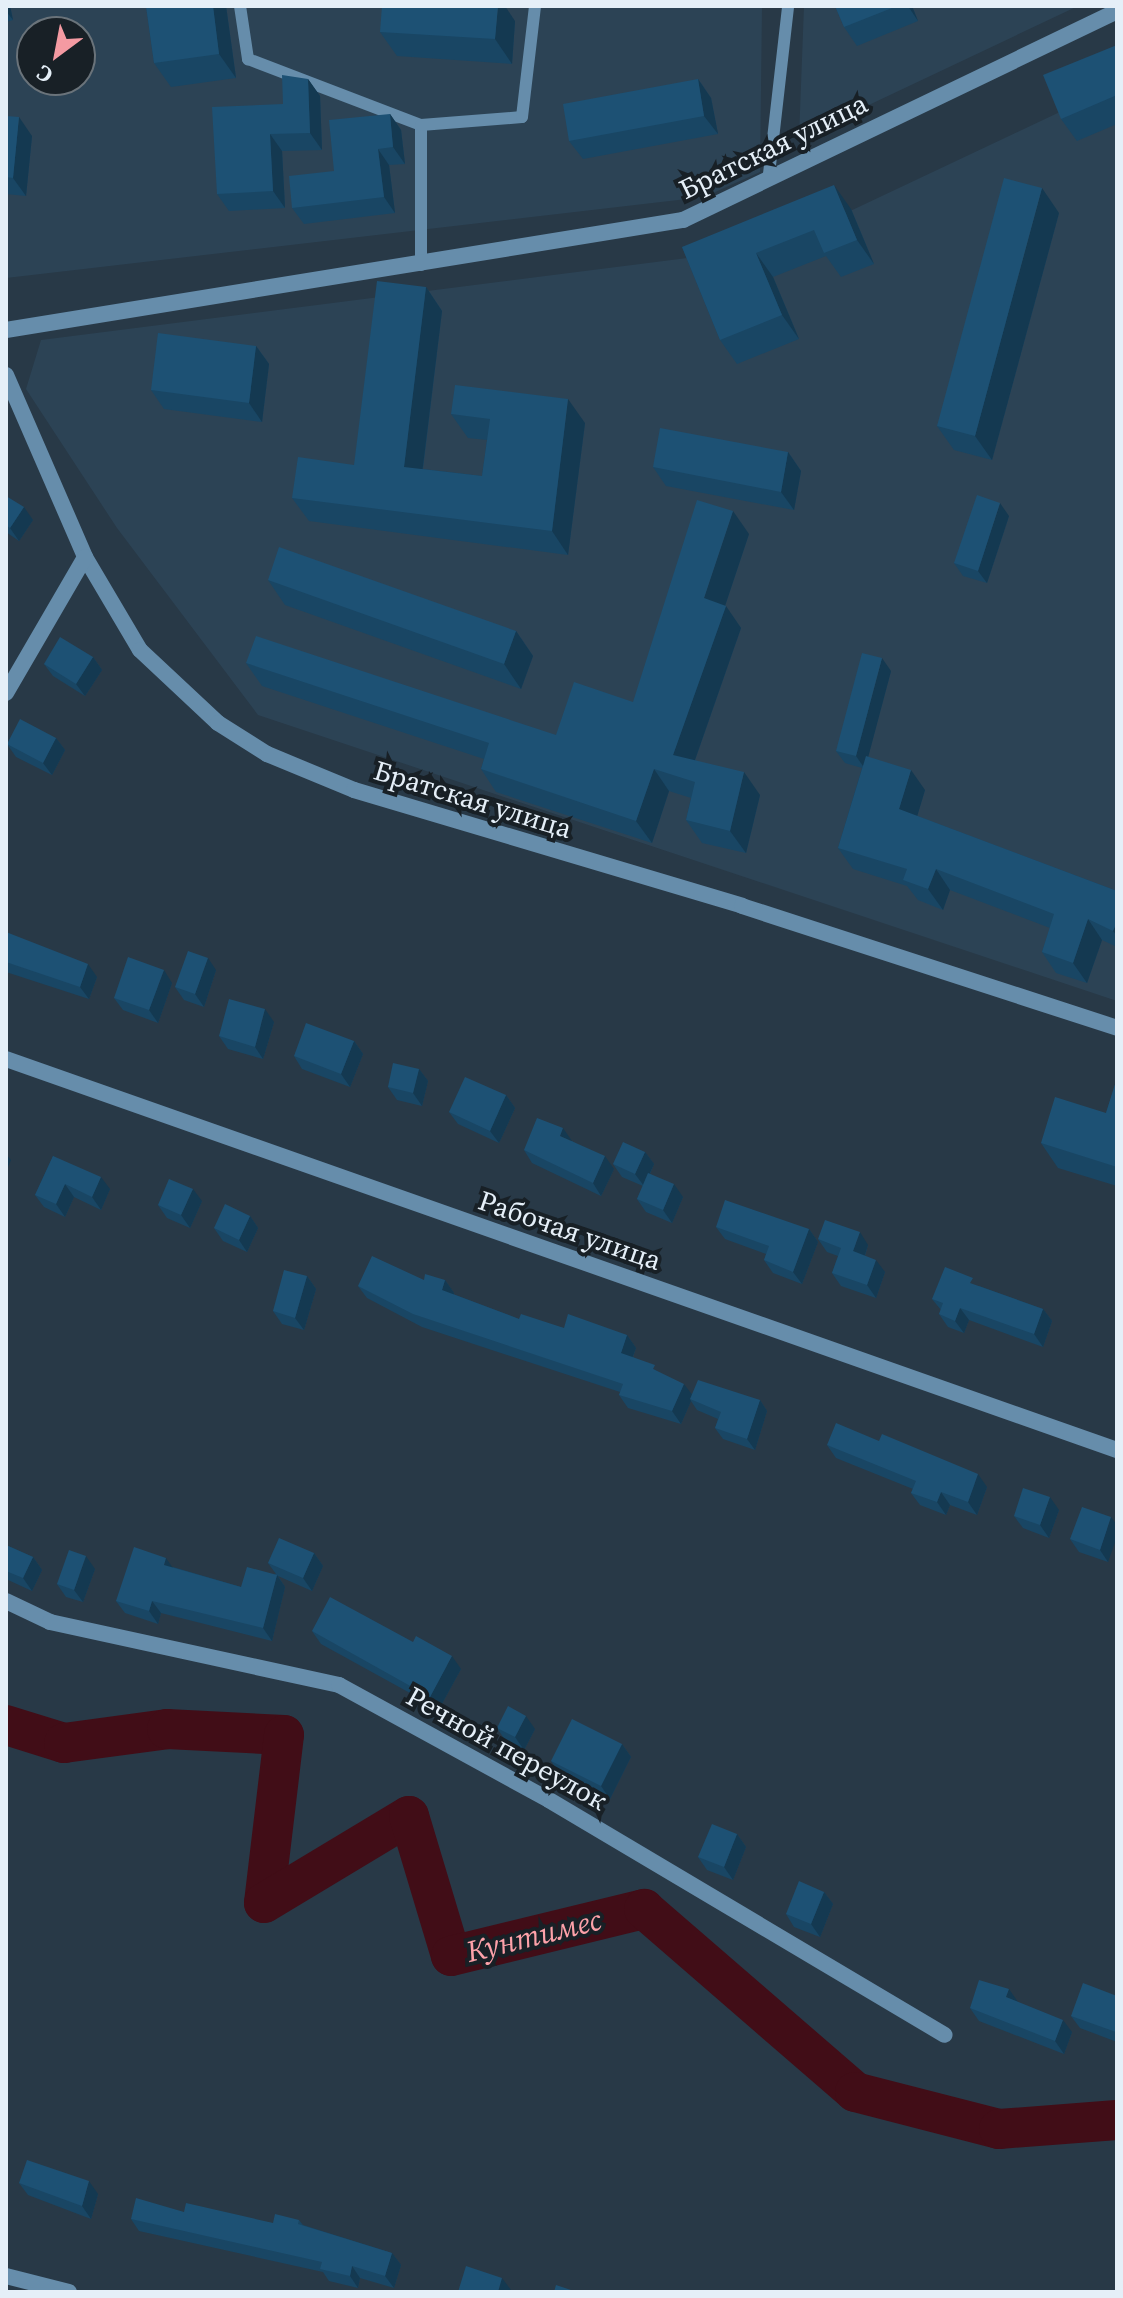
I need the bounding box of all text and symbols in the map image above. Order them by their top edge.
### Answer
north arrow [16,16,96,96]
text: С [31,58,58,91]
street label: Братская улица [673,86,873,206]
street label: Братская улица [370,753,576,845]
street label: Рабочая улица [474,1183,666,1277]
street label: Речной переулок [401,1679,613,1817]
water label: Кунтимес [463,1902,605,1970]

